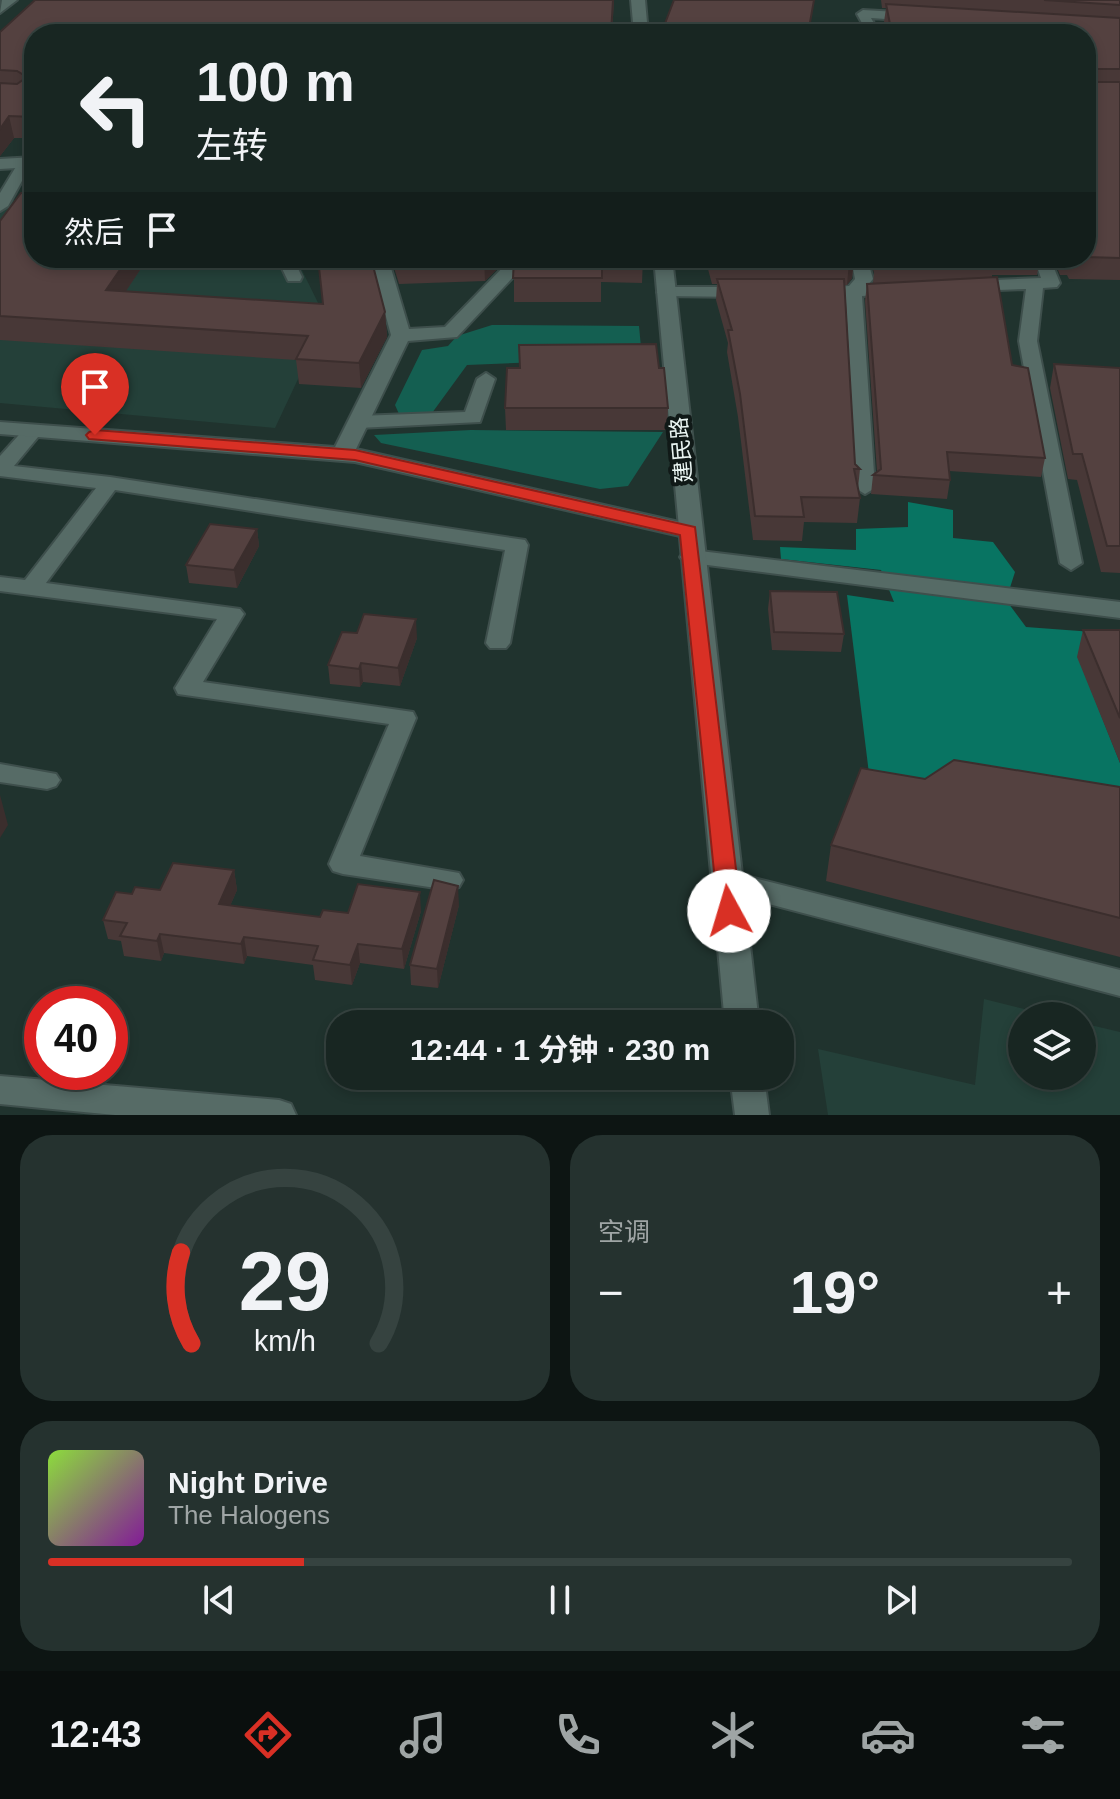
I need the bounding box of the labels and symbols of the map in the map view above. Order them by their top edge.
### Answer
pin [61,353,129,435]
street label: 建民路 [666,416,697,484]
position arrow [687,869,771,953]
speed limit sign: 40 [24,986,128,1090]

